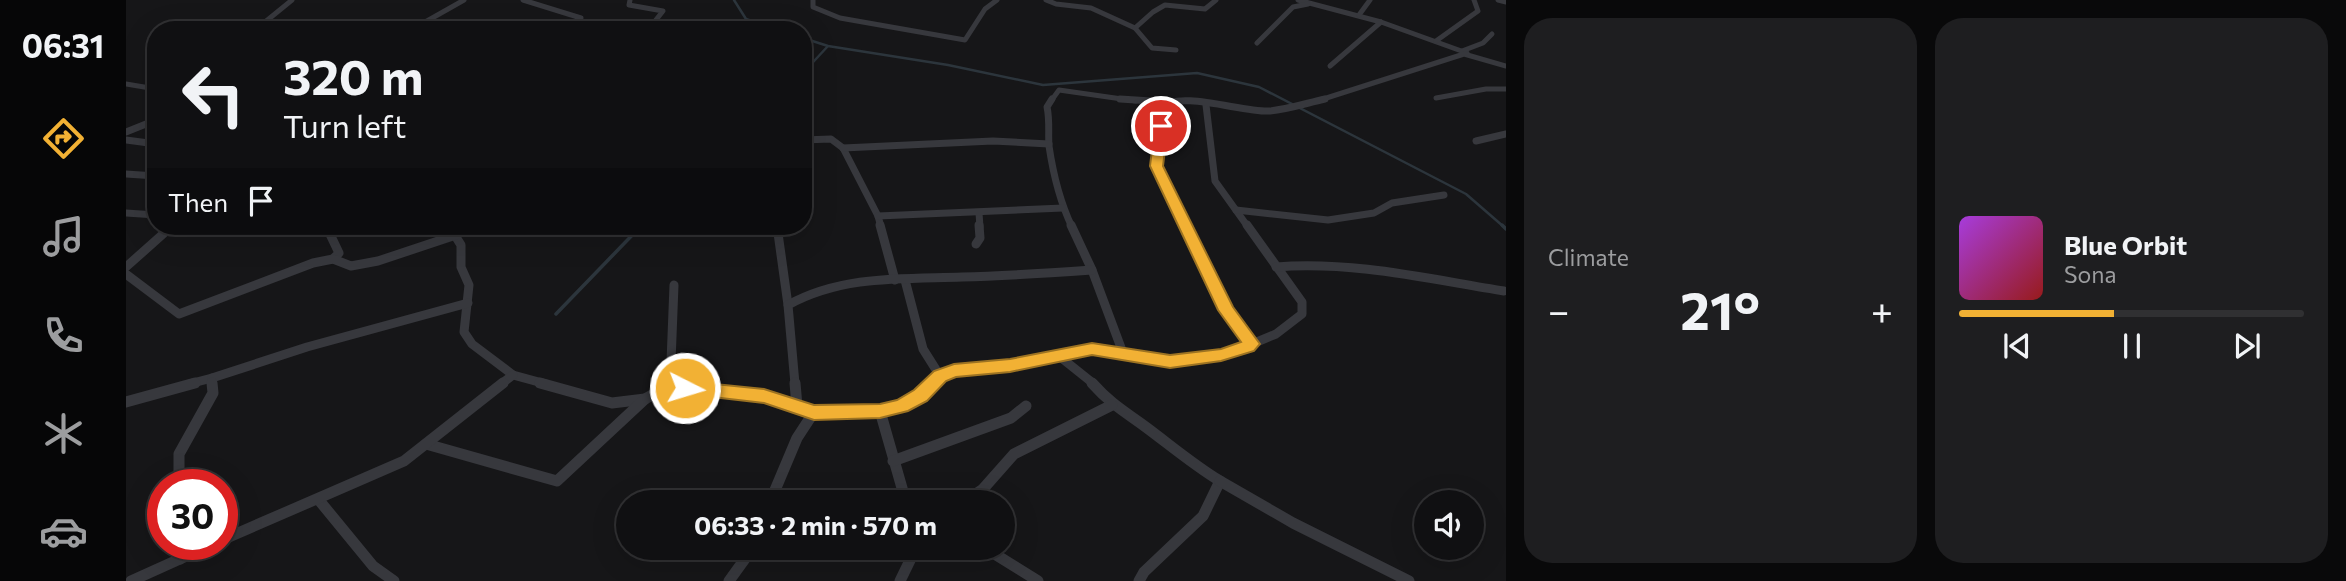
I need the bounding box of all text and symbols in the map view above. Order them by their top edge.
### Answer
text: 06:31 [22,25,104,65]
text: 320 m [283,45,424,105]
icon: left [168,49,259,140]
pin [1131,96,1191,156]
text: Turn left [283,105,407,145]
icon: arrive [1142,107,1180,145]
icon: directions [39,114,88,163]
icon: arrive [242,182,280,220]
text: Then [168,186,228,217]
icon: music [39,212,88,261]
text: Blue Orbit [2064,229,2187,260]
text: Climate [1548,243,1629,271]
text: Sona [2064,260,2116,288]
text: 21° [1680,277,1760,341]
text: − [1548,286,1570,333]
text: + [1871,286,1893,333]
icon: phone [39,311,88,360]
icon: previous [1998,327,2036,365]
icon: pause [2113,327,2151,365]
icon: next [2228,327,2266,365]
position arrow [648,351,722,425]
icon: climate [39,409,88,458]
speed limit sign: 30 [147,469,238,560]
map controls [1414,490,1484,560]
button: sound [1414,490,1484,560]
icon: car [39,507,88,556]
text: 06:33 · 2 min · 570 m [694,509,937,540]

